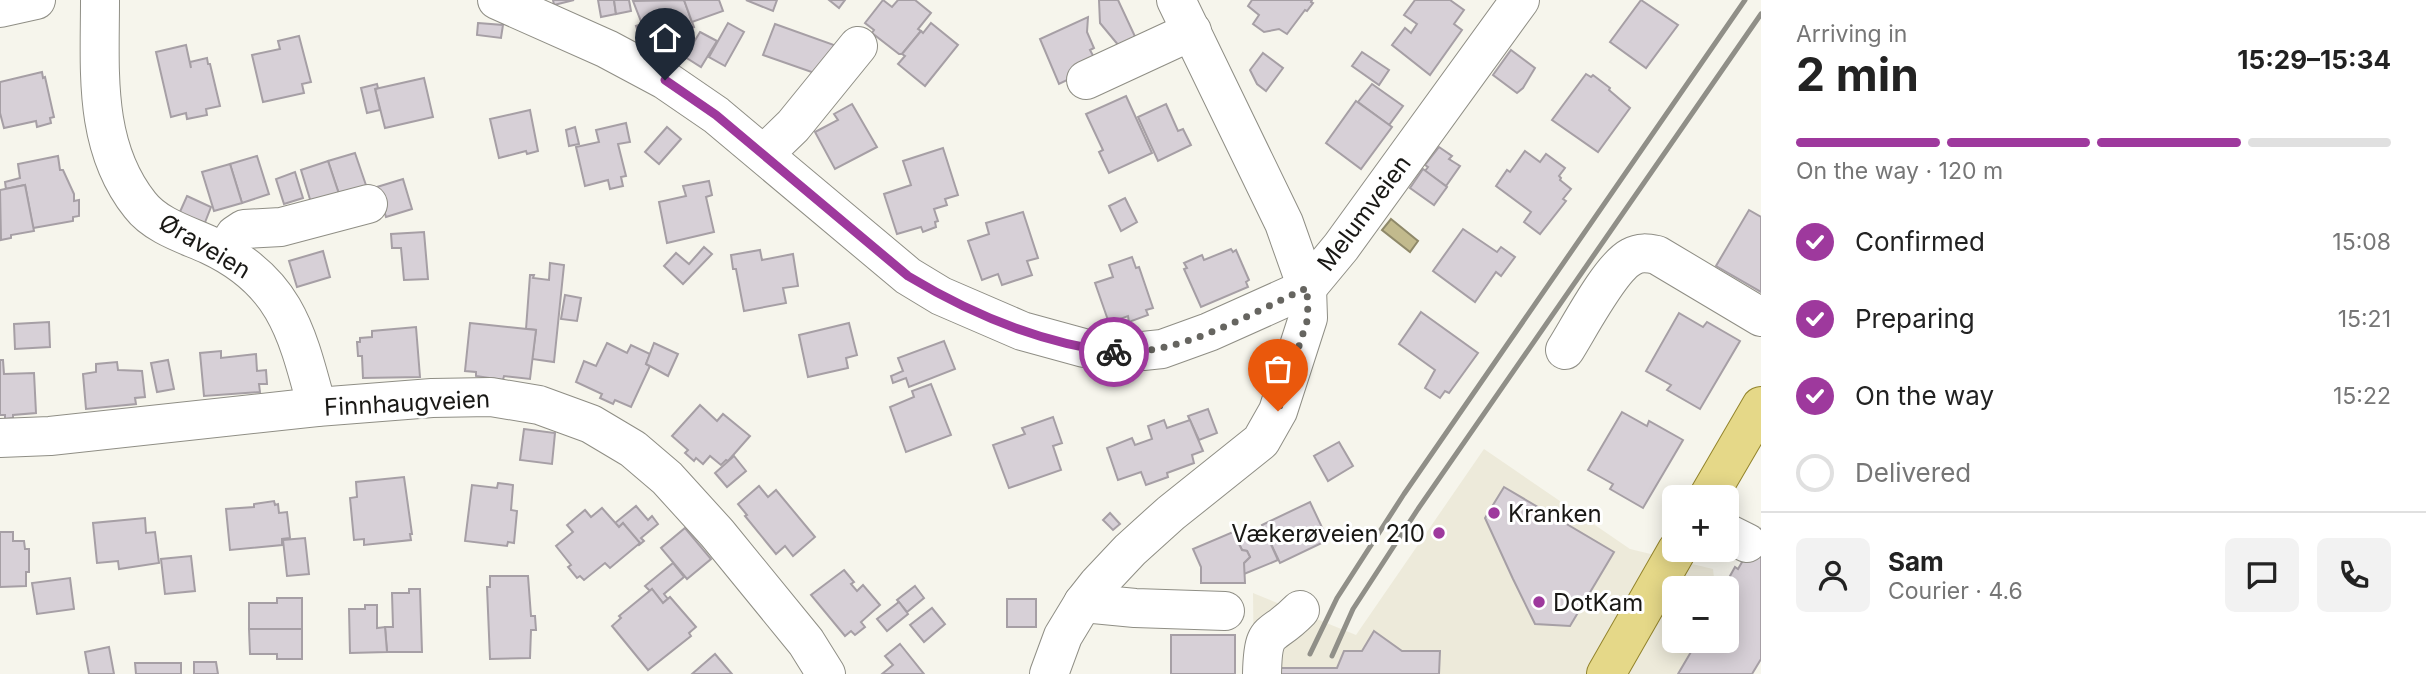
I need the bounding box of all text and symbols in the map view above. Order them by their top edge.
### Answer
pin [635,8,695,80]
icon: home [646,19,684,57]
text: Arriving in [1796,20,1907,48]
text: 15:29–15:34 [2237,44,2391,75]
text: 2 min [1796,46,1919,102]
street label: Melumveien [1311,149,1417,277]
text: On the way · 120 m [1796,157,2003,185]
street label: Øraveien [154,207,256,285]
icon: check [1796,223,1834,261]
text: Confirmed [1855,226,1985,257]
text: 15:08 [2332,228,2391,256]
icon: check [1796,300,1834,338]
text: Preparing [1855,303,1975,334]
text: 15:21 [2338,305,2391,333]
courier [1079,317,1149,387]
icon: bike [1095,333,1133,371]
pin [1248,339,1308,411]
icon: bag [1259,350,1297,388]
icon: check [1796,377,1834,415]
text: On the way [1855,380,1994,411]
text: 15:22 [2333,382,2391,410]
street label: Finnhaugveien [323,384,491,422]
text: Delivered [1855,457,1971,488]
map controls [1662,485,1739,653]
button: + [1662,485,1739,562]
place label: Kranken [1508,499,1602,528]
marker: Kranken [1486,505,1502,521]
place label: Vækerøveien 210 [1231,519,1425,548]
marker: Vækerøveien 210 [1431,525,1447,541]
button: person [1796,538,1870,612]
button: chat [2225,538,2299,612]
button: phone [2317,538,2391,612]
text: Sam [1888,546,1944,577]
button: − [1662,576,1739,653]
text: Courier · 4.6 [1888,577,2023,605]
place label: DotKam [1553,588,1643,617]
marker: DotKam [1531,594,1547,610]

